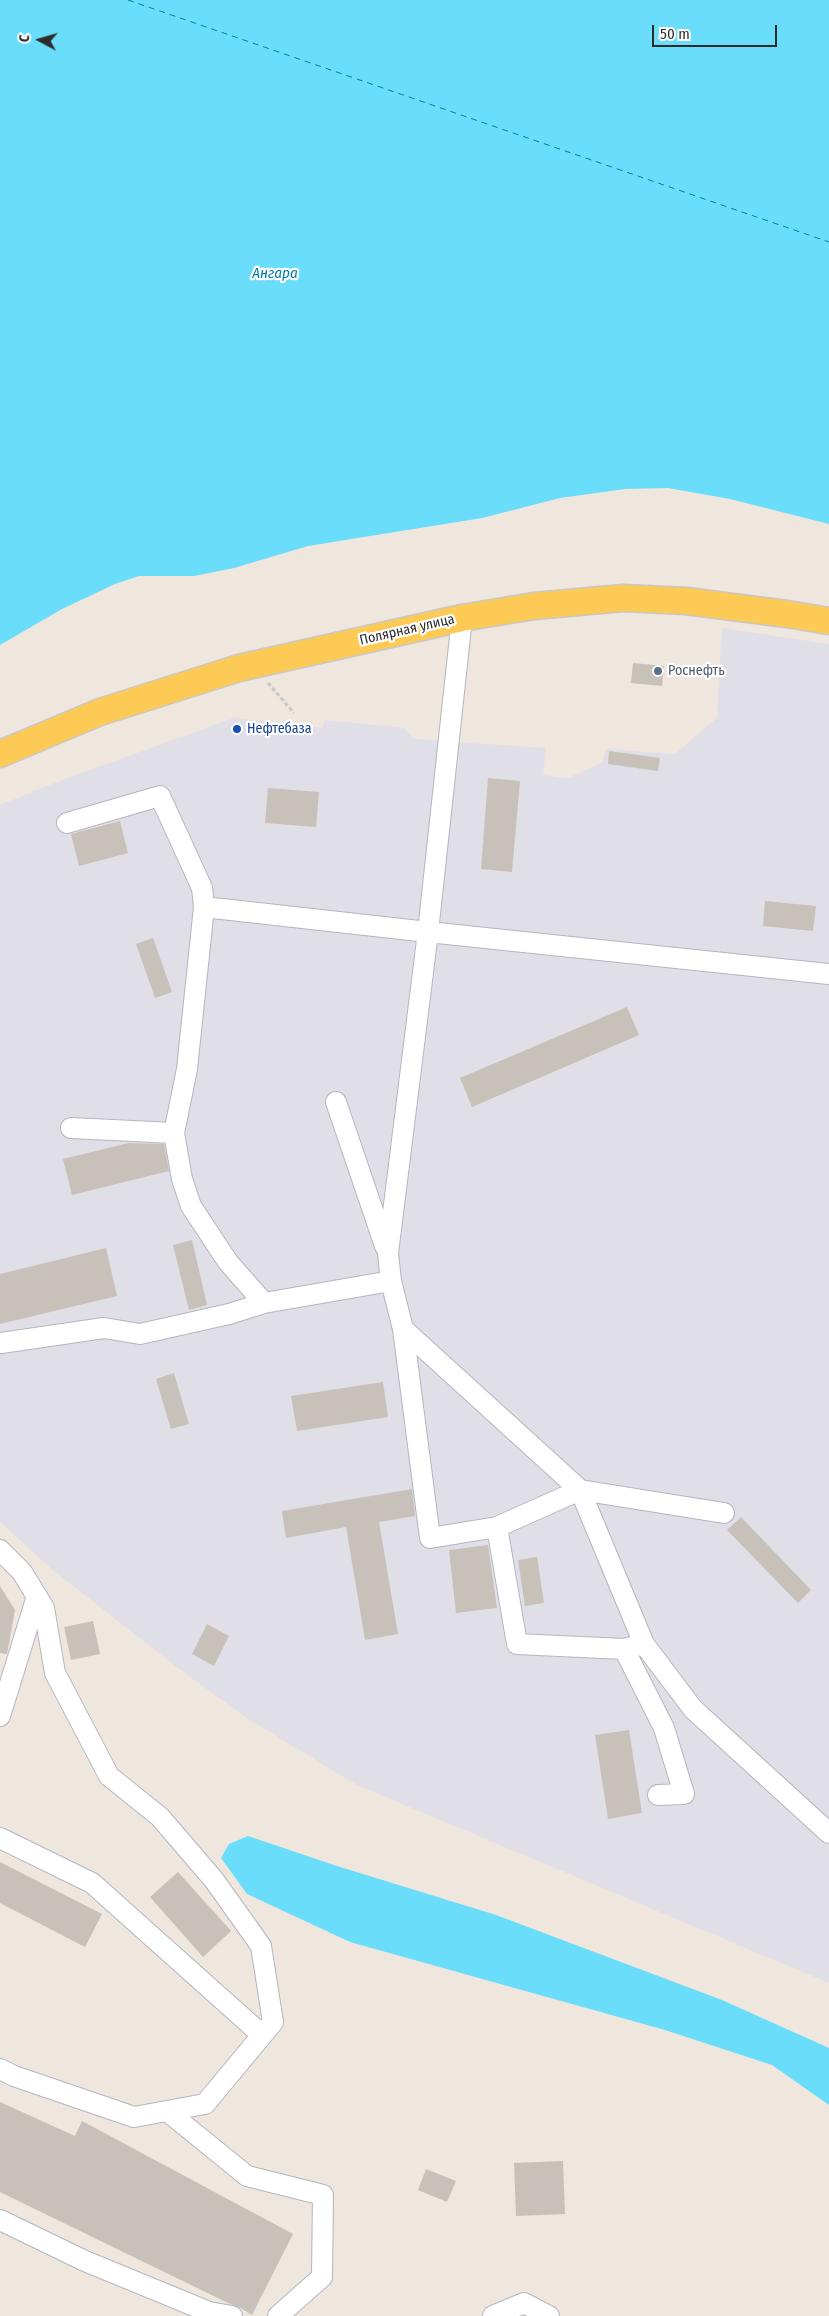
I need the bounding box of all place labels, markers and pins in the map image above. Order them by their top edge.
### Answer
place label: Роснефть [668,663,725,679]
marker: Роснефть [652,665,664,677]
place label: Нефтебаза [247,721,312,737]
marker: Нефтебаза [231,723,243,735]

